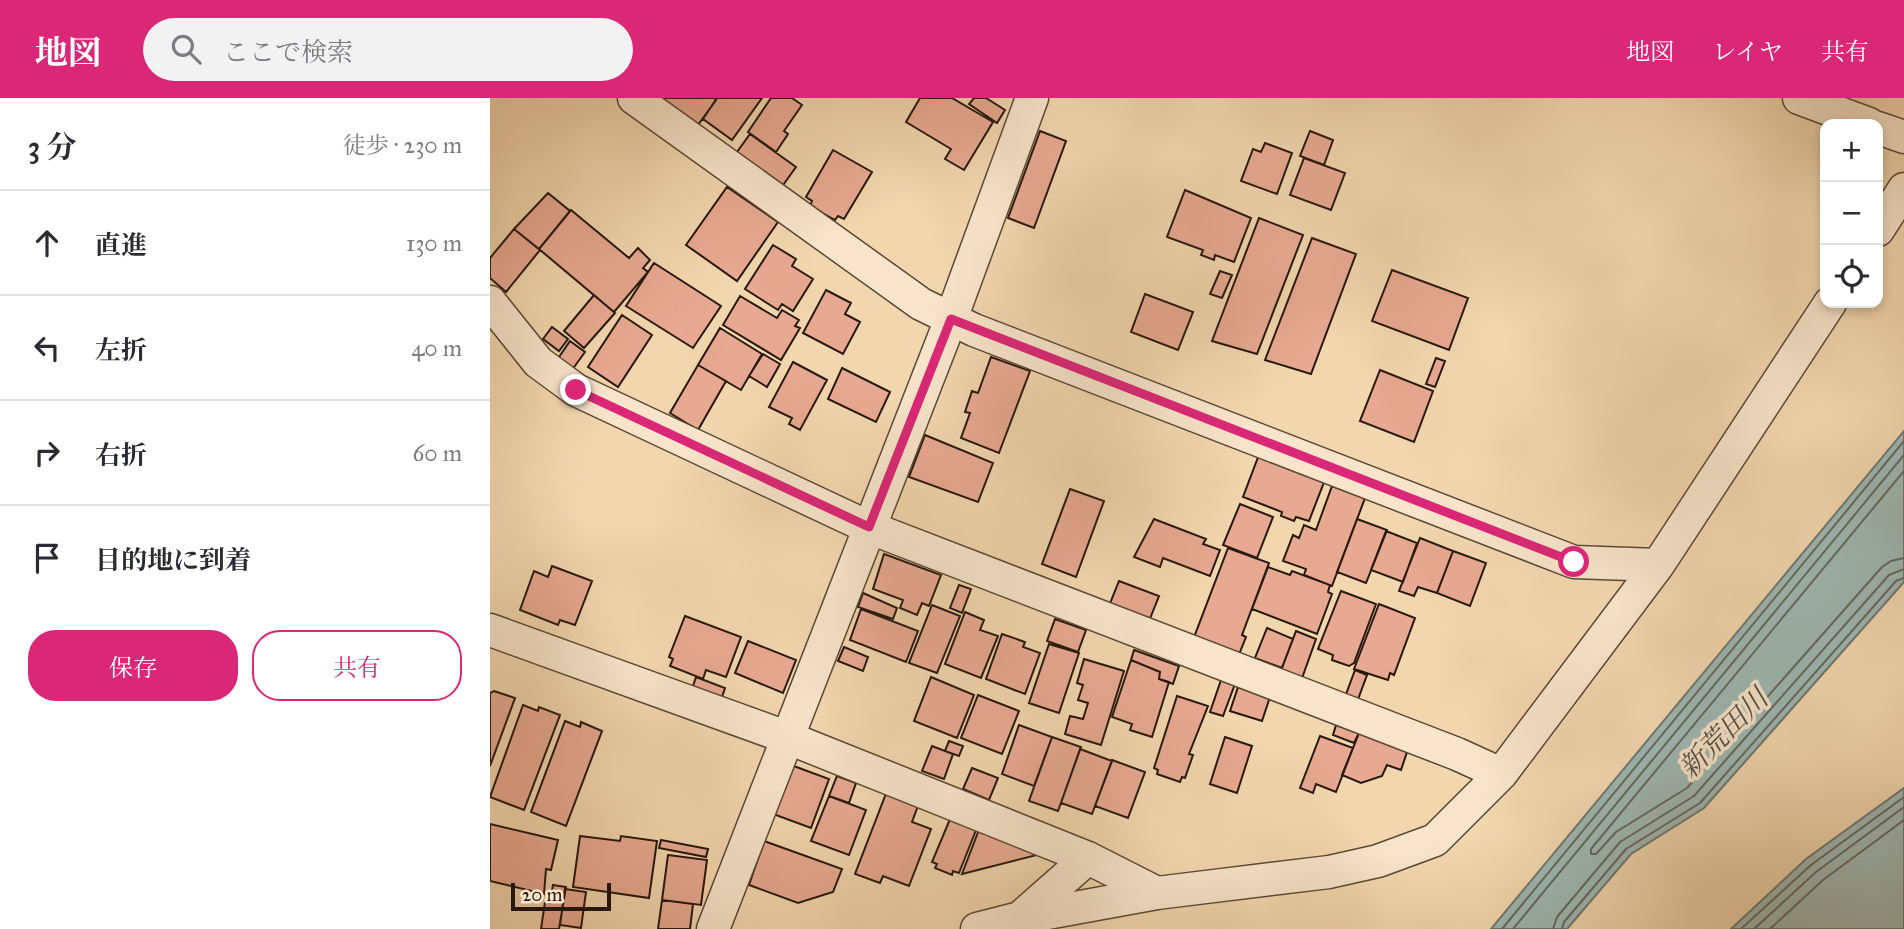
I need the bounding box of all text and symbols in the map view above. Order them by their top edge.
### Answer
search box [143,18,633,81]
icon: search [167,30,205,68]
text: 地図 [35,33,101,73]
text: ここで検索 [223,36,353,68]
text: 地図 [1626,37,1674,67]
text: レイヤ [1712,37,1783,67]
text: 共有 [1821,37,1869,67]
map controls [1820,119,1883,308]
button: + [1820,119,1883,182]
text: 3 分 [28,129,76,165]
text: 徒歩 · 230 m [343,131,462,159]
button: − [1820,182,1883,245]
icon: ahead [28,224,66,262]
text: 直進 [95,229,147,261]
text: 130 m [406,229,462,257]
button: locate [1820,245,1883,308]
icon: left [28,329,66,367]
text: 左折 [95,334,147,366]
text: 40 m [412,334,462,362]
route end [560,374,591,405]
icon: right [28,434,66,472]
text: 右折 [95,439,147,471]
text: 60 m [413,439,462,467]
icon: arrive [28,539,66,577]
text: 目的地に到着 [95,544,251,576]
route start [1558,546,1589,577]
button: 保存 [28,630,238,701]
button: 共有 [252,630,462,701]
water label: 新荒田川 [1671,679,1777,785]
scale bar [511,880,611,912]
text: 20 m [522,883,563,906]

